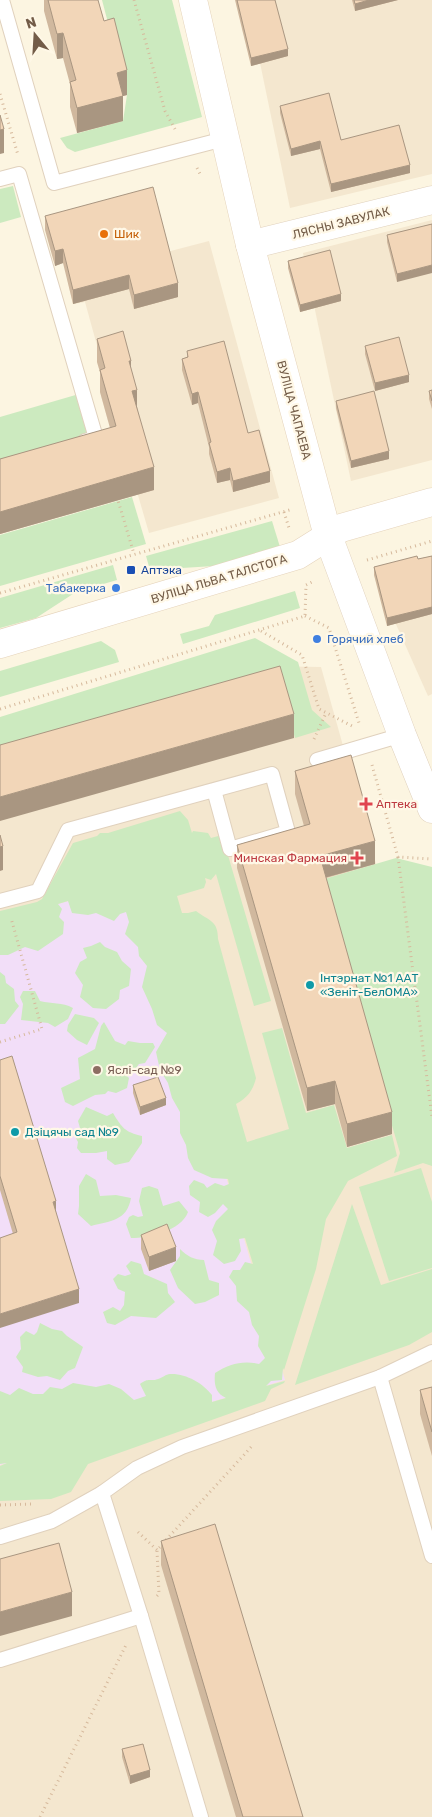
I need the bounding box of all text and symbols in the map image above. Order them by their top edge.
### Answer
north arrow [10,10,60,60]
text: N [24,13,39,33]
street label: ЛЯСНЫ ЗАВУЛАК [291,204,392,242]
place label: Шик [114,227,140,241]
marker: Шик [98,228,110,240]
street label: ВУЛІЦА ЧАПАЕВА [274,359,314,461]
street label: ВУЛІЦА ЛЬВА ТАЛСТОГА [149,552,289,606]
place label: Аптэка [141,563,182,577]
marker: Аптэка [125,564,137,576]
place label: Табакерка [46,581,106,595]
marker: Табакерка [110,582,122,594]
place label: Горячий хлеб [327,632,404,646]
marker: Горячий хлеб [311,633,323,645]
place label: Аптека [376,797,417,811]
marker: Аптека [360,798,372,810]
place label: Минская Фармация [234,851,347,865]
marker: Минская Фармация [351,852,363,864]
place label: Інтэрнат №1 ААТ «Зеніт-БелОМА» [320,971,419,999]
marker: Інтэрнат №1 ААТ «Зеніт-БелОМА» [304,979,316,991]
place label: Яслі-сад №9 [107,1063,182,1077]
marker: Яслі-сад №9 [91,1064,103,1076]
place label: Дзіцячы сад №9 [25,1125,119,1139]
marker: Дзіцячы сад №9 [9,1126,21,1138]

